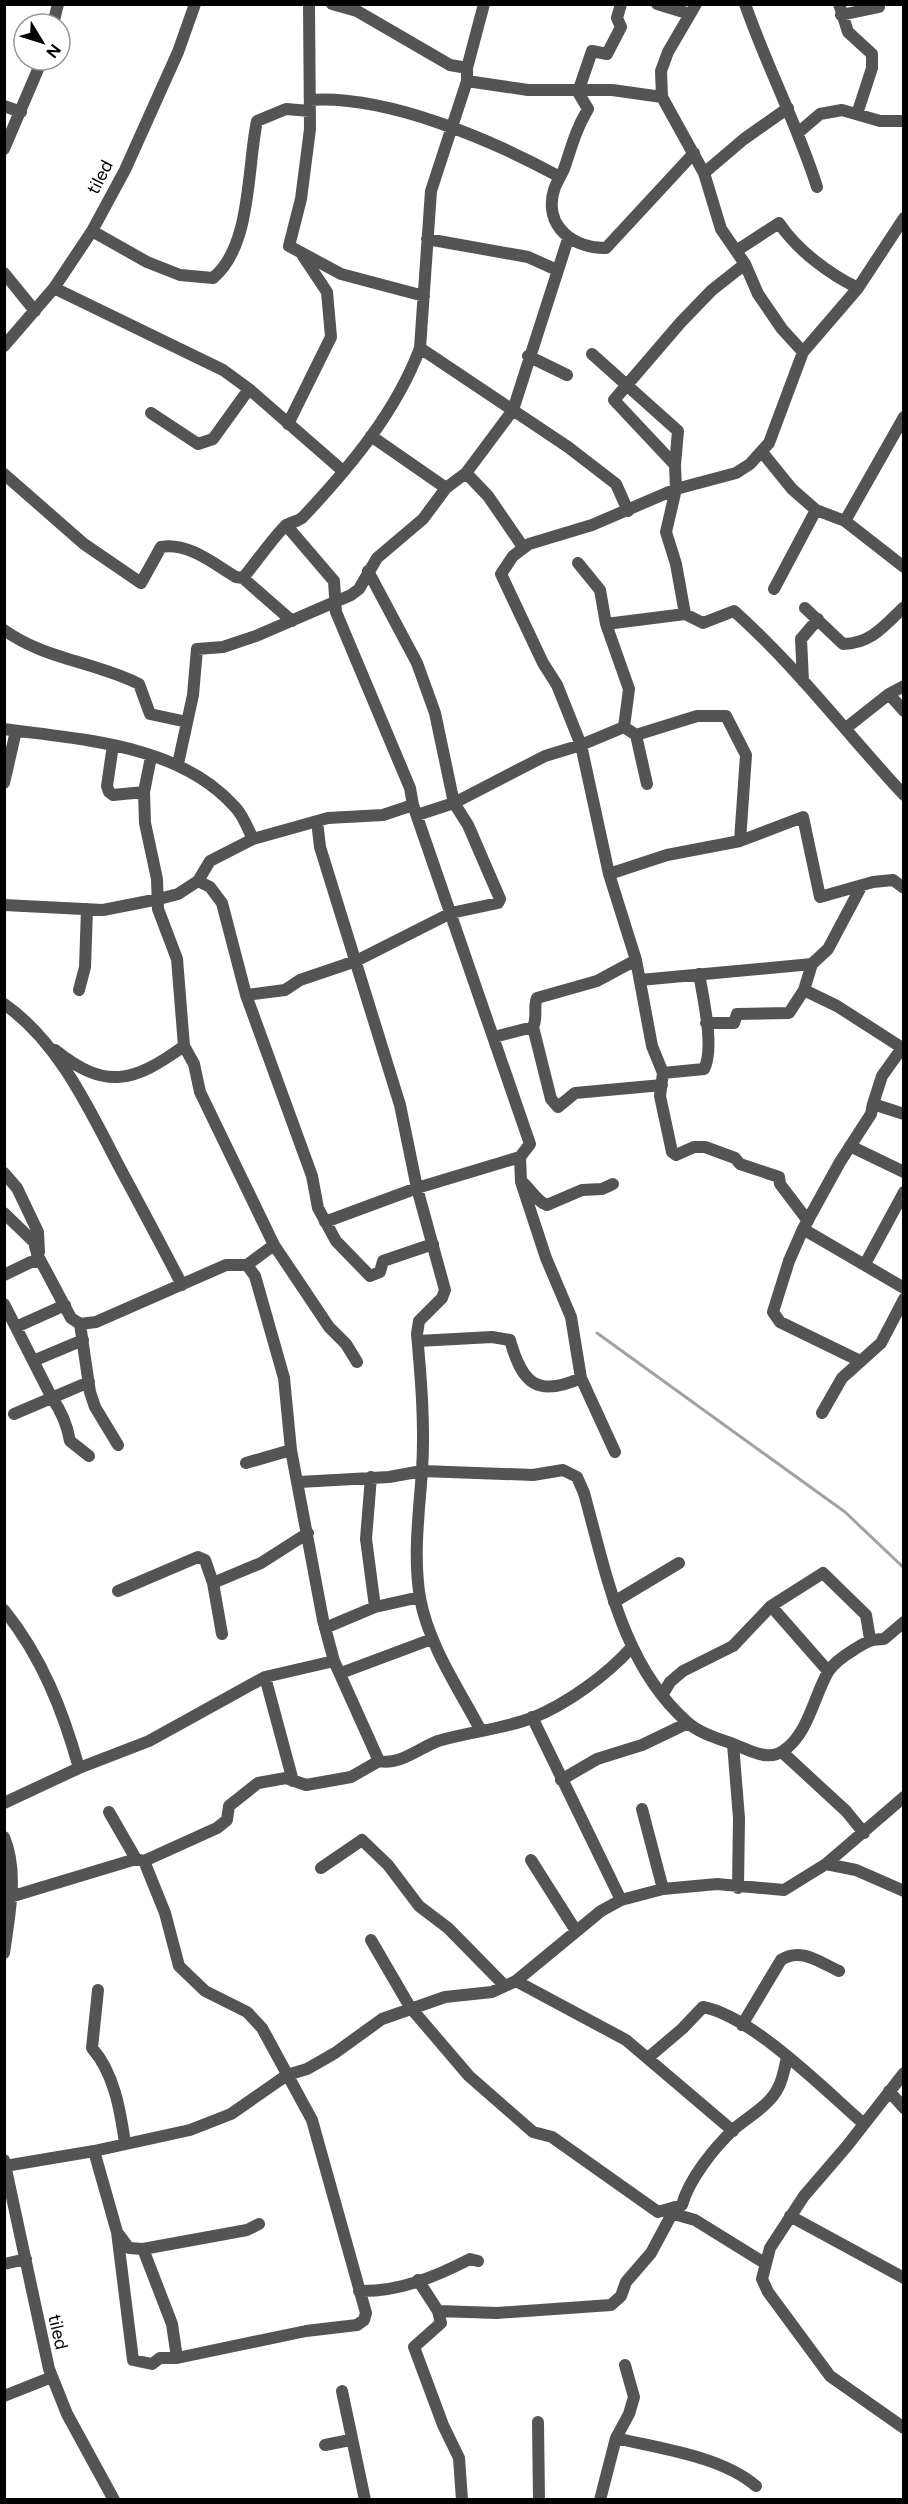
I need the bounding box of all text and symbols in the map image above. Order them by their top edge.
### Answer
north arrow [12,12,72,72]
text: N [42,40,65,62]
street label: tiled [82,156,118,198]
street label: tiled [43,2312,73,2352]

